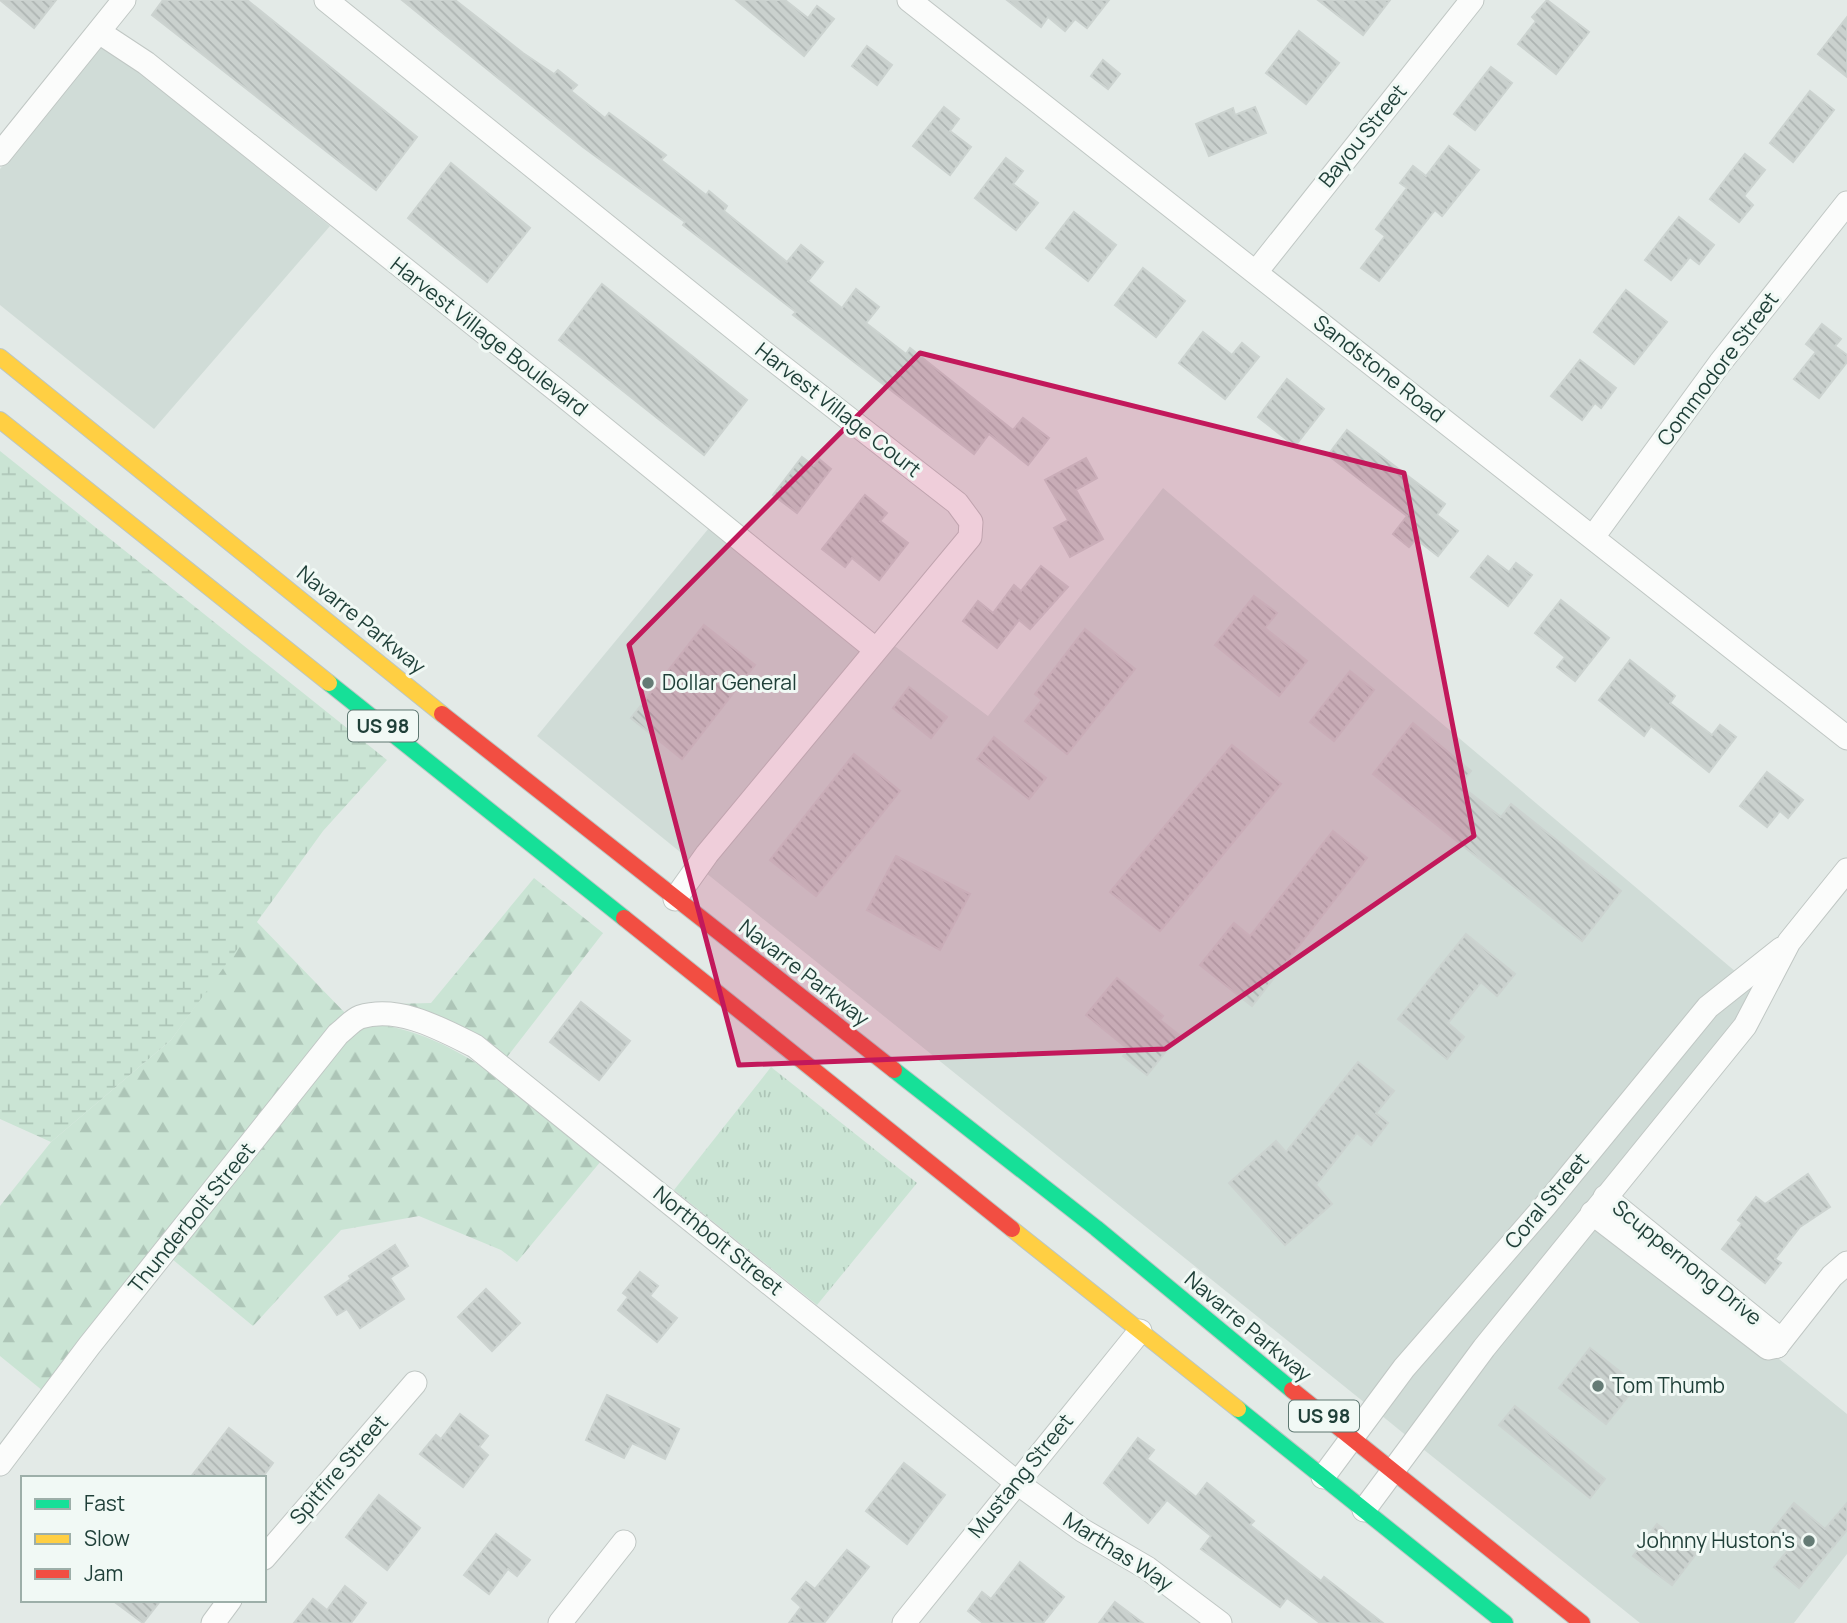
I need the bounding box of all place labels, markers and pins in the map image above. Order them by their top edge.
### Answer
place label: Dollar General [662,668,797,696]
marker: Dollar General [640,675,656,691]
place label: Tom Thumb [1612,1371,1725,1399]
marker: Tom Thumb [1590,1378,1606,1394]
place label: Johnny Huston's [1637,1526,1795,1554]
marker: Johnny Huston's [1801,1533,1817,1549]

